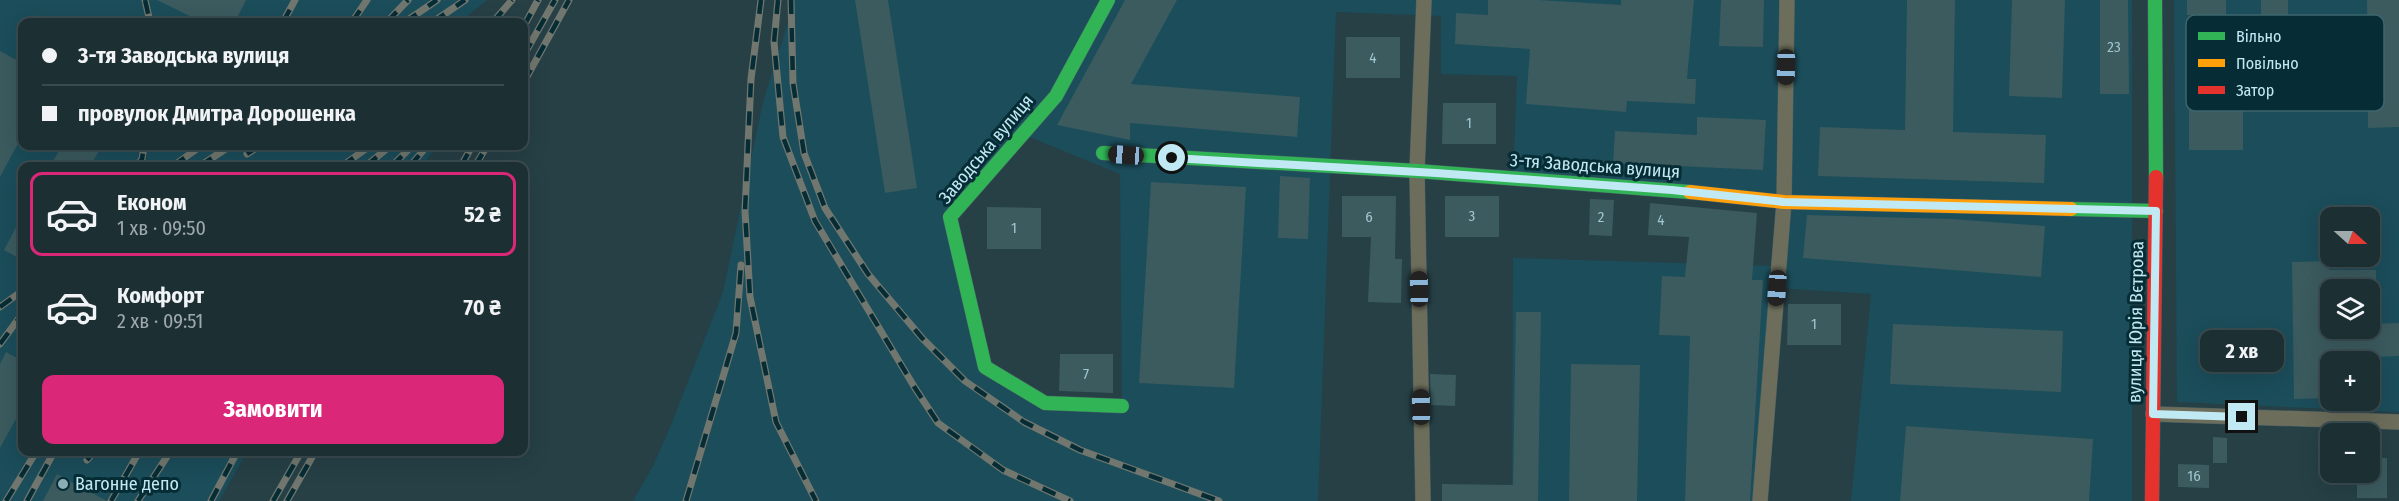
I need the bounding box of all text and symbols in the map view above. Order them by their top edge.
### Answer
legend [2186,15,2384,111]
text: Вільно [2236,27,2281,46]
house number: 23 [2107,38,2121,56]
text: 3-тя Заводська вулиця [78,42,289,69]
house number: 4 [1369,49,1377,67]
car [1777,49,1795,85]
text: Повільно [2236,54,2299,73]
text: Затор [2236,81,2274,100]
street label: Заводська вулиця [934,90,1038,208]
text: провулок Дмитра Дорошенка [78,100,356,127]
house number: 1 [1466,114,1472,132]
route start [1158,144,1185,171]
car [1107,145,1145,165]
street label: 3-тя Заводська вулиця [1509,149,1681,183]
icon: car [45,187,99,241]
text: Економ [117,189,187,216]
text: 52 ₴ [464,201,501,228]
house number: 3 [1469,207,1476,225]
north arrow [2320,207,2380,267]
map controls [2320,207,2380,483]
house number: 6 [1365,208,1373,226]
house number: 2 [1598,208,1605,226]
house number: 4 [1657,211,1665,229]
text: 1 хв · 09:50 [117,216,206,240]
house number: 1 [1011,219,1017,237]
street label: вулиця Юрія Вєтрова [2124,241,2148,403]
car [1767,269,1787,307]
car [1410,271,1428,307]
button: layers [2320,279,2380,339]
icon: car [45,280,99,334]
text: Комфорт [117,282,204,309]
text: 70 ₴ [464,294,501,321]
text: 2 хв · 09:51 [117,309,203,333]
house number: 1 [1811,315,1817,333]
callout: 2 хв [2200,330,2284,372]
text: 2 хв [2226,339,2258,363]
button: + [2320,351,2380,411]
house number: 7 [1083,365,1089,383]
button: Замовити [42,375,504,444]
car [1412,389,1430,425]
route end [2228,403,2255,430]
button: − [2320,423,2380,483]
house number: 16 [2187,467,2201,485]
place label: Вагонне депо [75,473,179,495]
marker: Вагонне депо [56,477,70,491]

